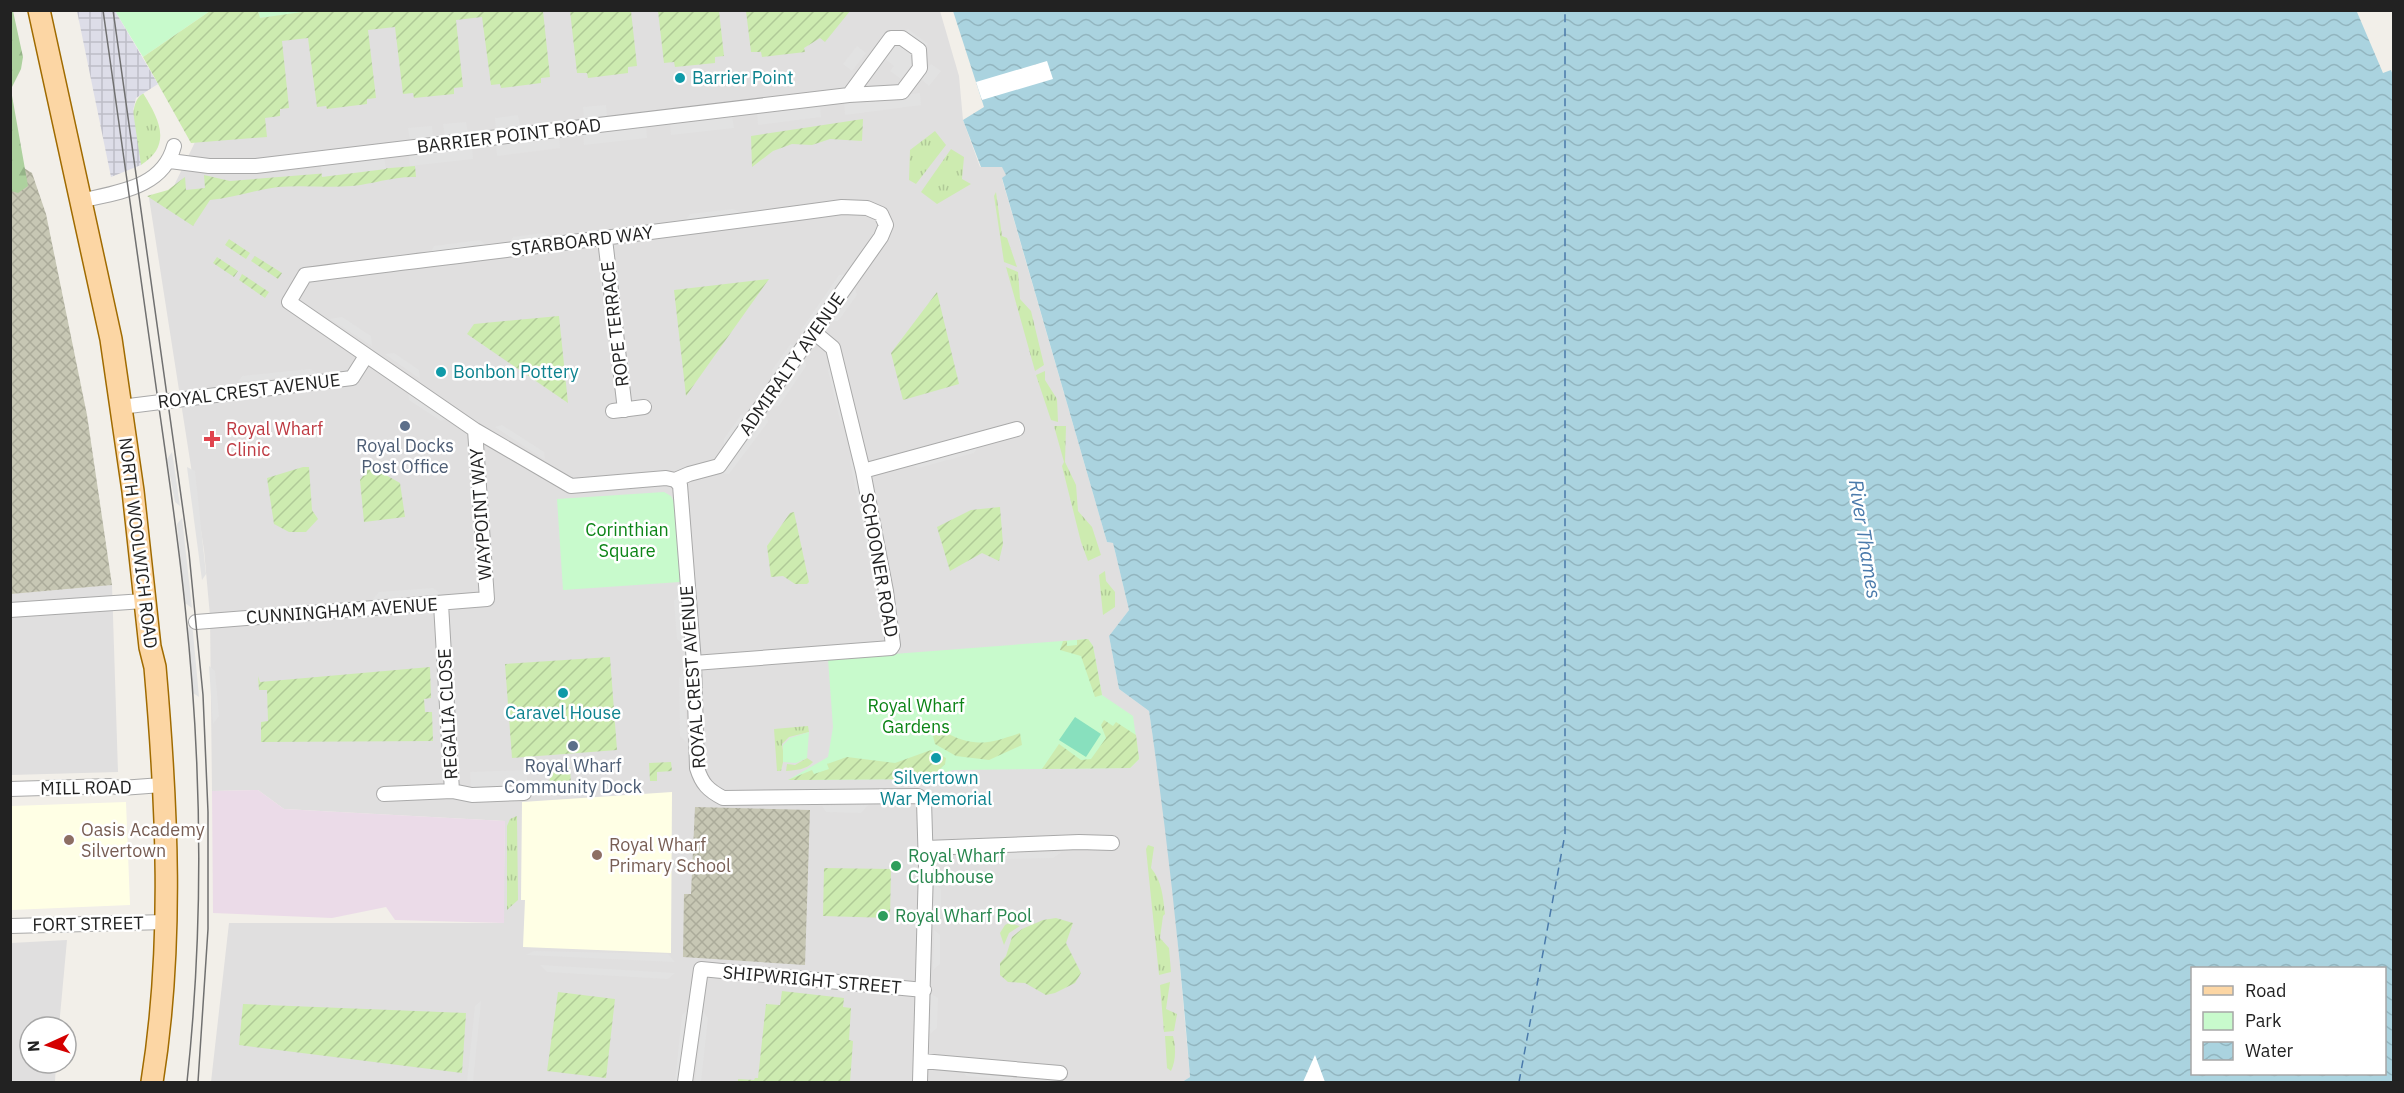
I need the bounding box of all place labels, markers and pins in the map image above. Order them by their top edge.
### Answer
place label: Barrier Point [692,66,793,89]
marker: Barrier Point [673,71,687,85]
place label: Bonbon Pottery [453,360,579,383]
marker: Bonbon Pottery [434,365,448,379]
place label: Royal Wharf Clinic [226,417,323,461]
marker: Royal Docks Post Office [398,419,412,433]
marker: Royal Wharf Clinic [203,430,221,448]
place label: Royal Docks Post Office [356,434,454,478]
marker: Caravel House [556,686,570,700]
place label: Caravel House [505,701,621,724]
marker: Royal Wharf Community Dock [566,739,580,753]
marker: Silvertown War Memorial [929,751,943,765]
place label: Royal Wharf Community Dock [504,754,642,798]
place label: Silvertown War Memorial [880,766,992,810]
place label: Oasis Academy Silvertown [81,818,205,862]
marker: Oasis Academy Silvertown [62,833,76,847]
place label: Royal Wharf Primary School [609,833,731,877]
place label: Royal Wharf Clubhouse [908,844,1005,888]
marker: Royal Wharf Primary School [590,848,604,862]
marker: Royal Wharf Clubhouse [889,859,903,873]
place label: Royal Wharf Pool [895,904,1032,927]
marker: Royal Wharf Pool [876,909,890,923]

